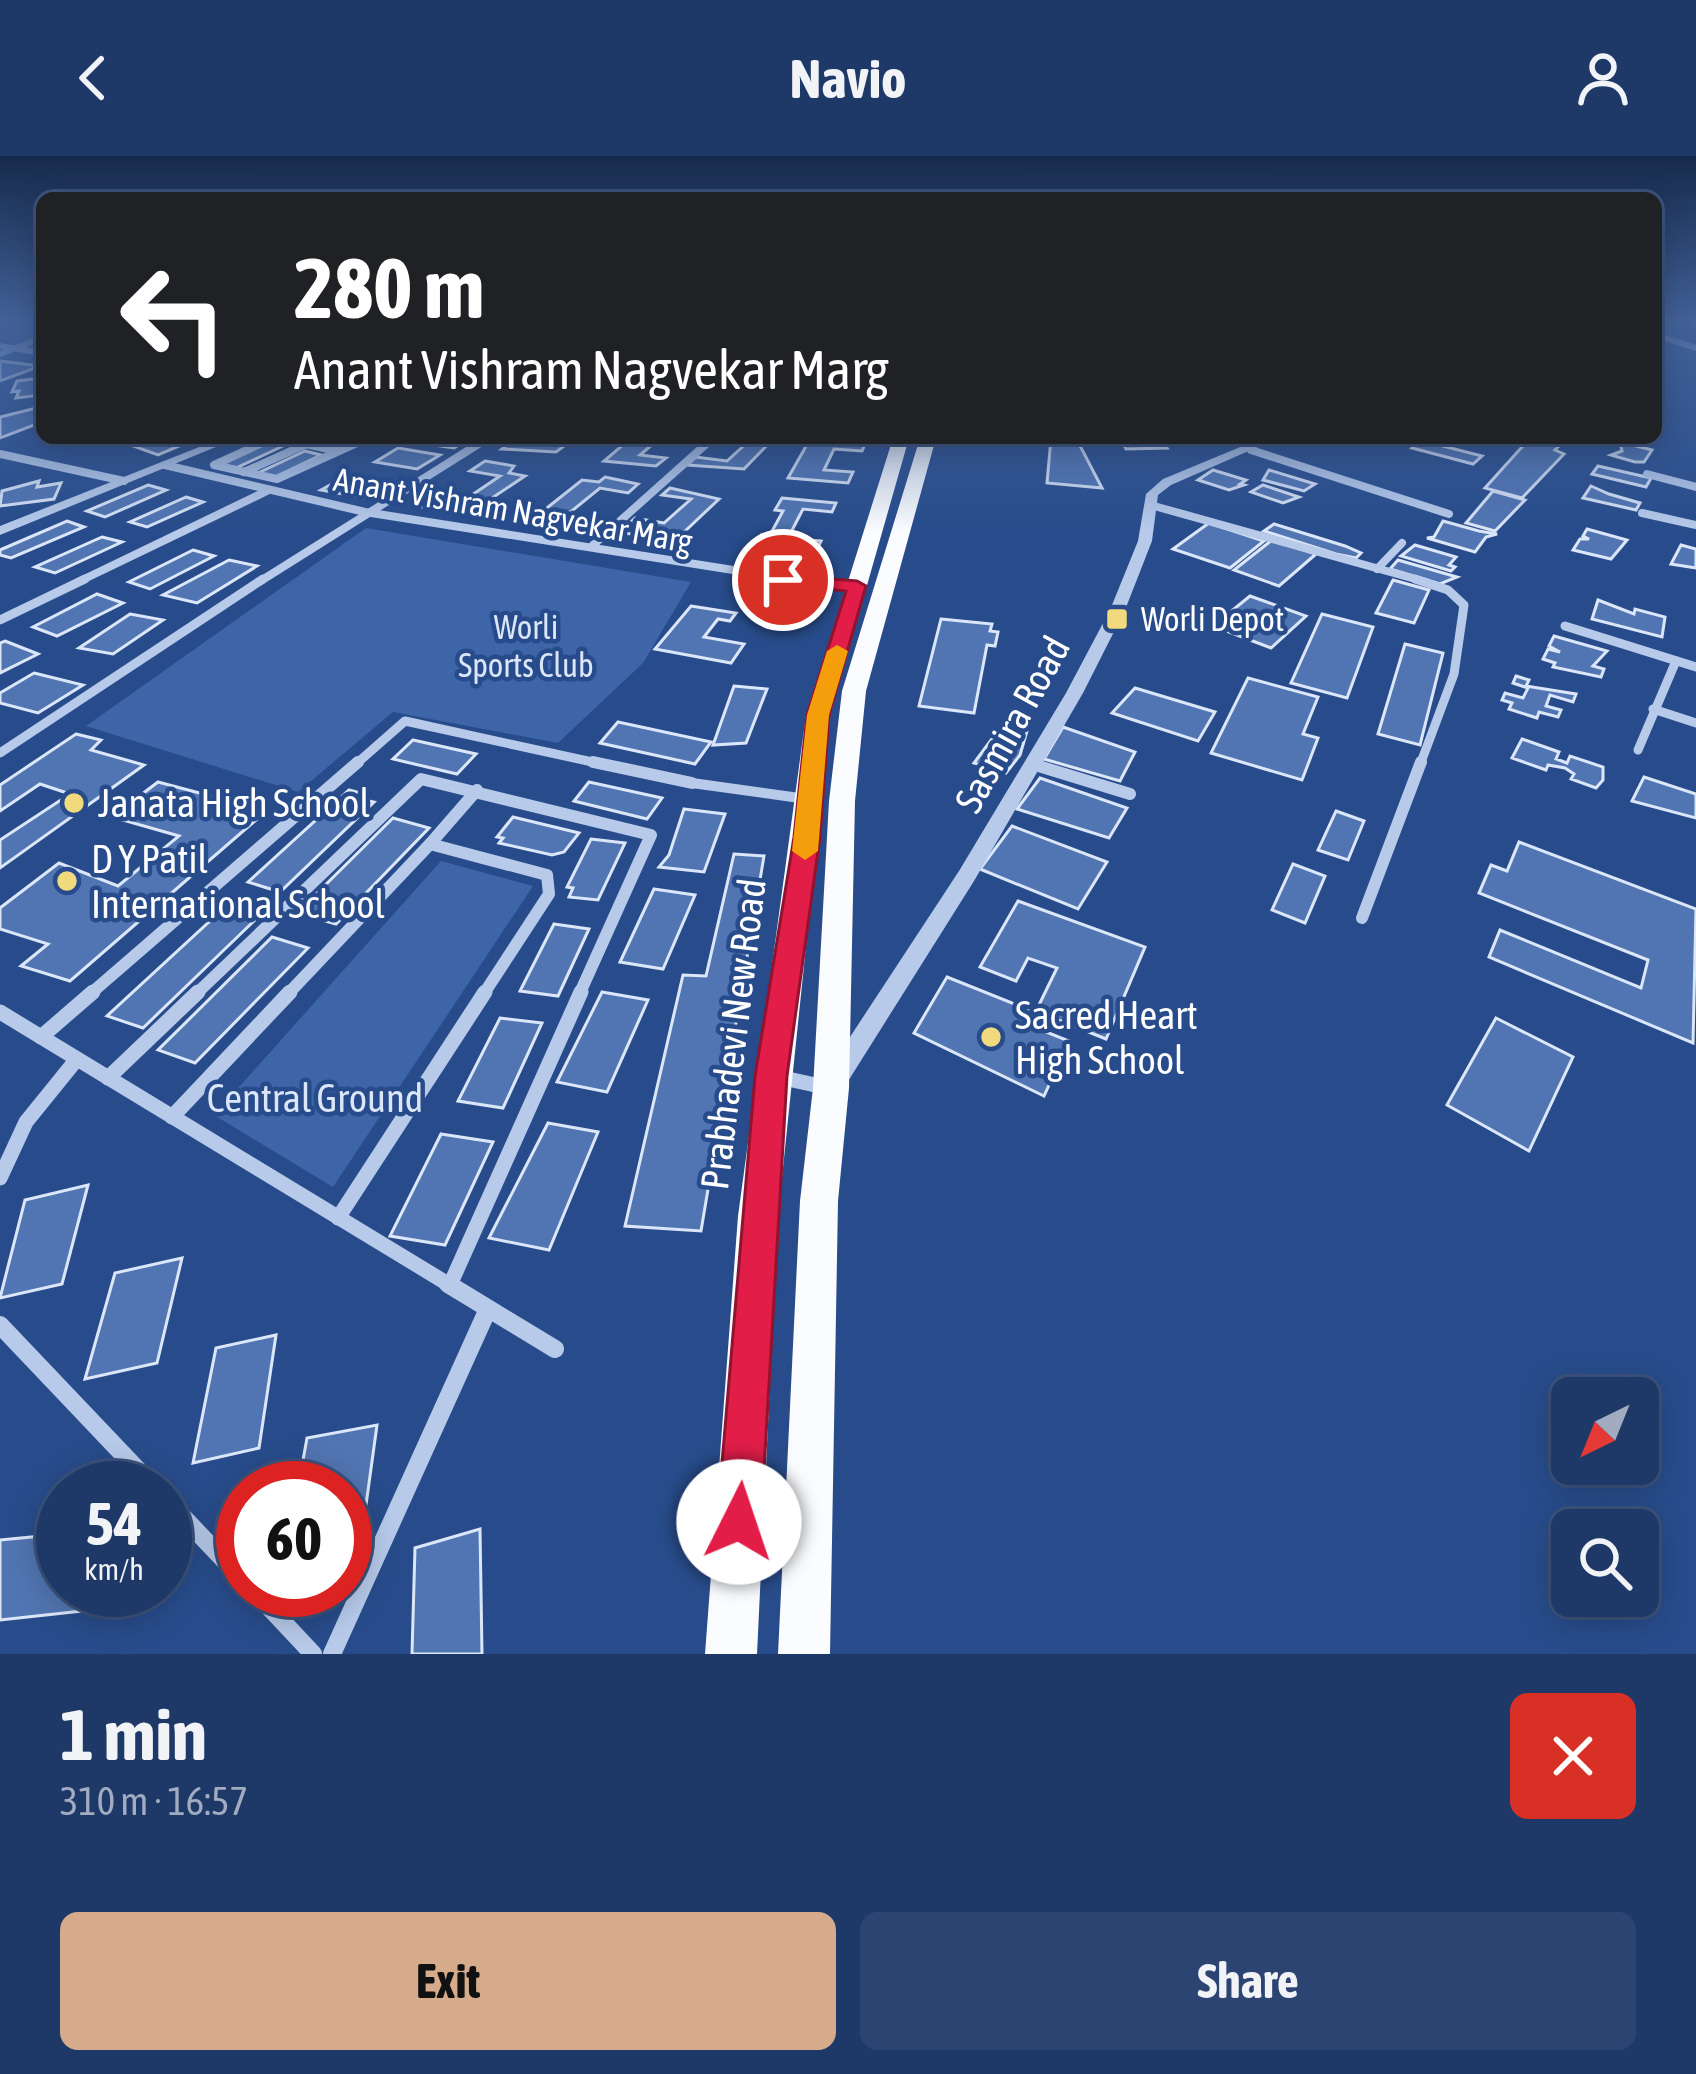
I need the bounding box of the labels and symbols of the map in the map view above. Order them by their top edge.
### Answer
street label: Anant Vishram Nagvekar Marg [331,460,696,560]
pin [732,529,834,631]
place label: Worli Depot [1141,600,1284,638]
marker: Worli Depot [1104,606,1130,632]
park label: Worli Sports Club [458,608,594,684]
street label: Sasmira Road [946,628,1078,820]
place label: Janata High School [98,781,370,825]
marker: Janata High School [61,790,87,816]
place label: D Y Patil International School [91,837,385,926]
marker: D Y Patil International School [54,868,80,894]
street label: Prabhadevi New Road [692,876,774,1192]
place label: Sacred Heart High School [1015,993,1198,1082]
marker: Sacred Heart High School [978,1024,1004,1050]
park label: Central Ground [207,1076,423,1120]
north arrow [1551,1377,1659,1485]
position arrow [676,1459,802,1585]
speed limit sign: 60 [216,1461,372,1617]

